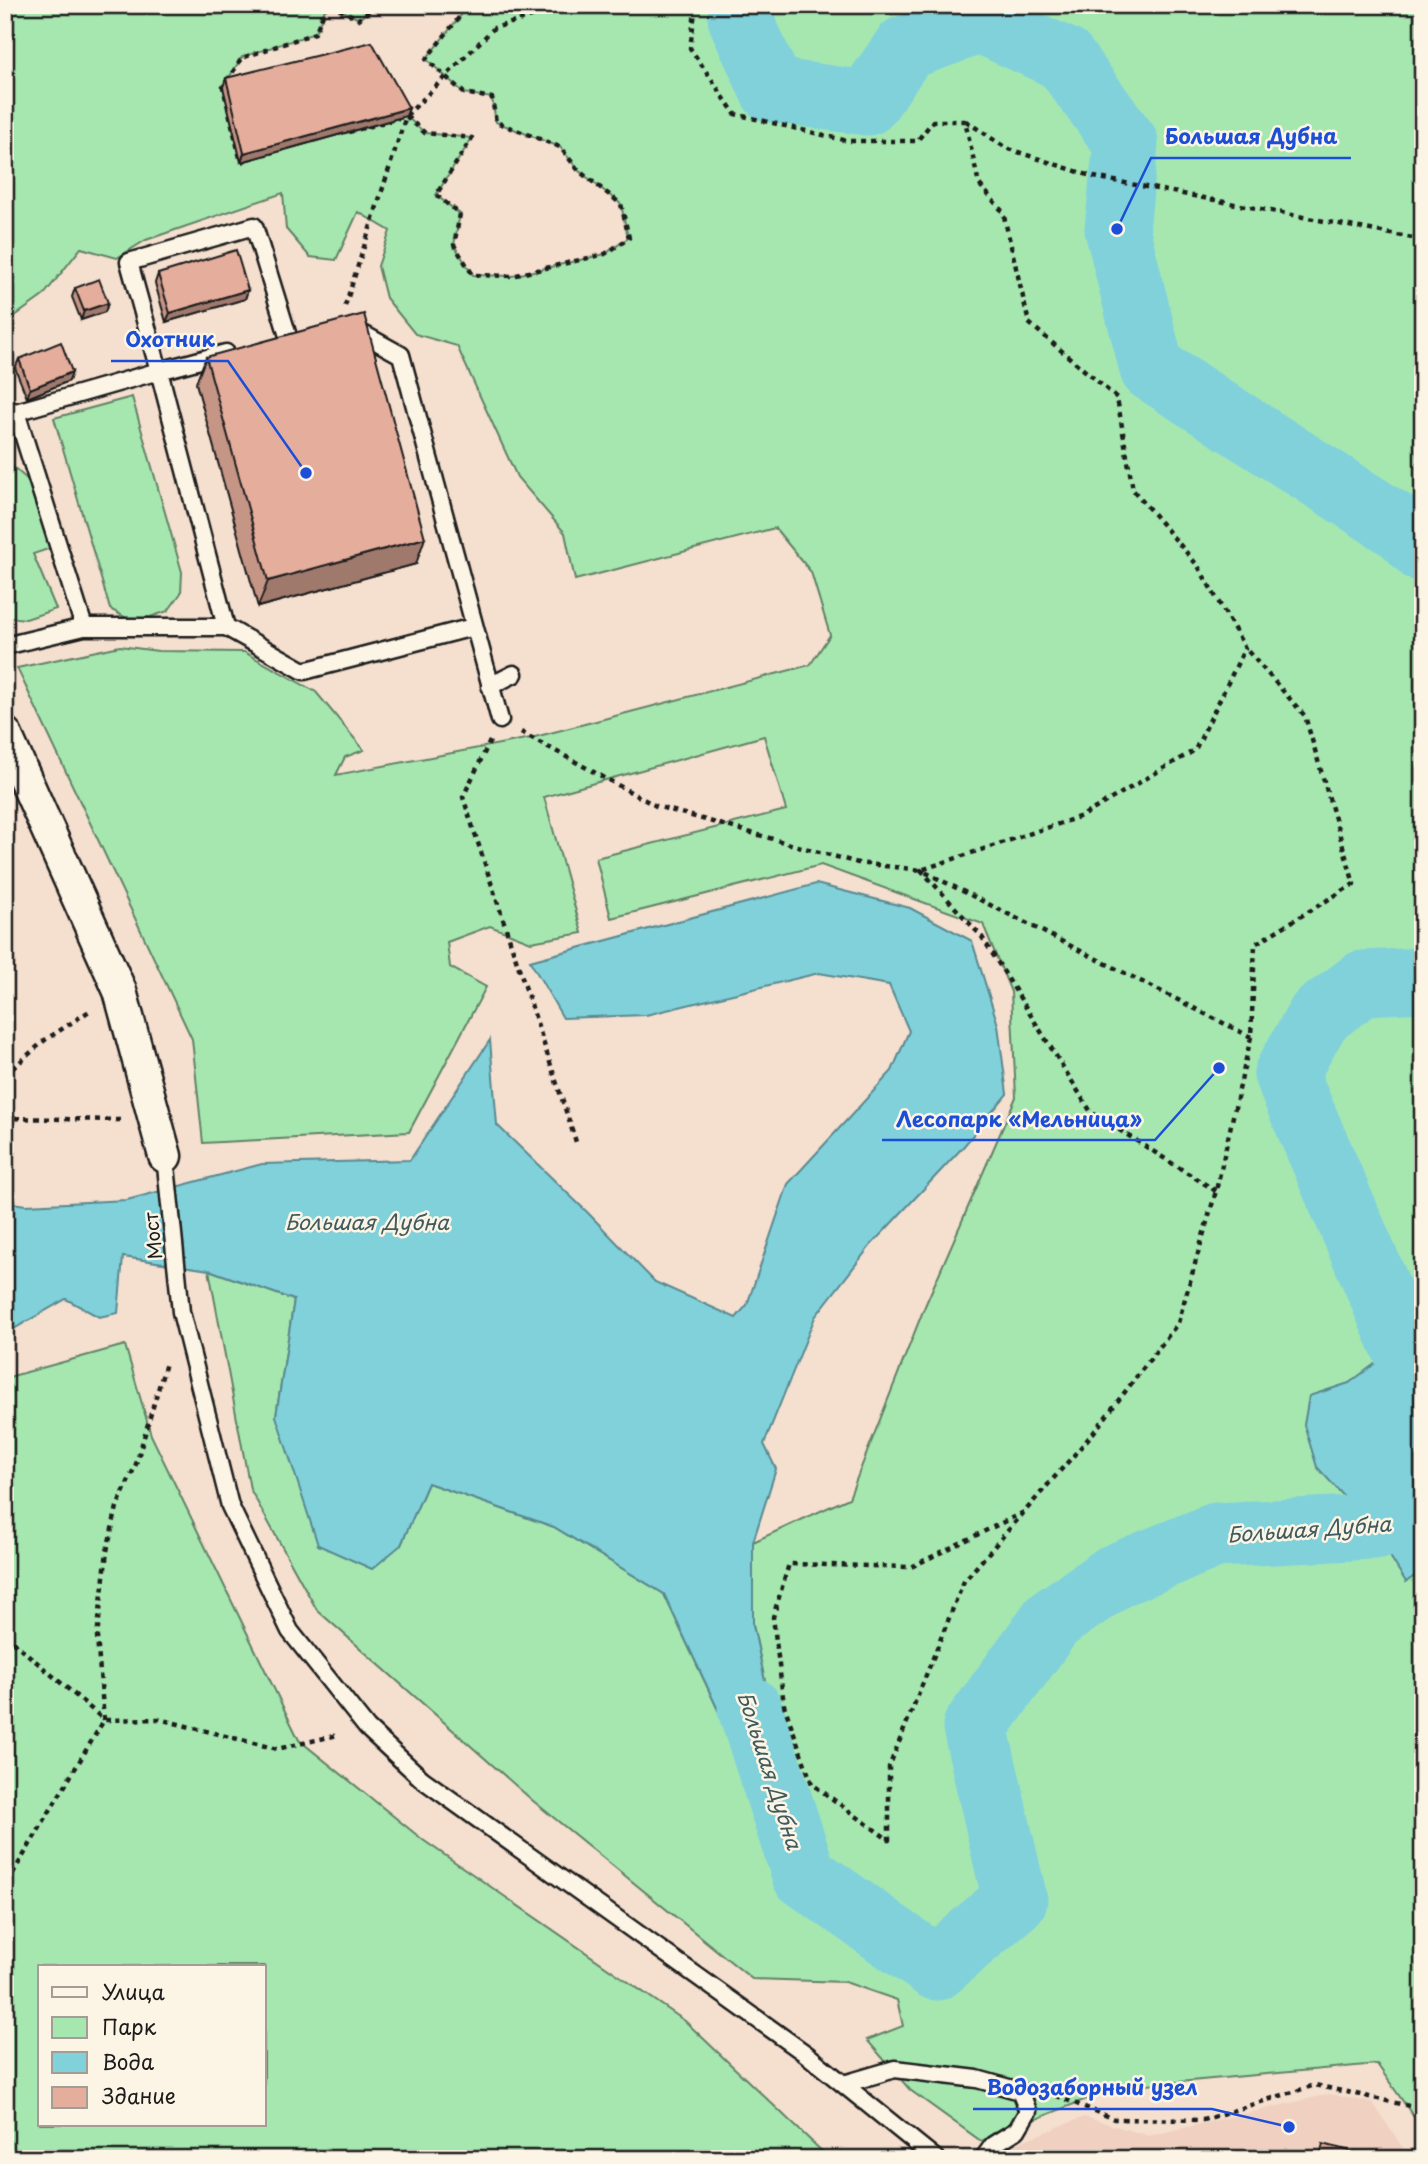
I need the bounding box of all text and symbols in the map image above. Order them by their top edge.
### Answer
callout: Большая Дубна [1151,116,1351,158]
text: Большая Дубна [1165,119,1337,151]
callout: Охотник [111,319,228,361]
text: Охотник [125,322,215,354]
callout: Лесопарк «Мельница» [882,1098,1155,1140]
text: Лесопарк «Мельница» [896,1102,1143,1134]
water label: Большая Дубна [285,1205,450,1237]
street label: Мост [136,1210,168,1261]
water label: Большая Дубна [1226,1506,1393,1550]
water label: Большая Дубна [730,1687,812,1854]
legend [38,1965,266,2126]
text: Улица [102,1975,165,2007]
text: Парк [102,2010,157,2042]
text: Вода [102,2045,154,2077]
callout: Водозаборный узел [973,2067,1212,2109]
text: Водозаборный узел [986,2070,1198,2102]
text: Здание [102,2079,176,2111]

